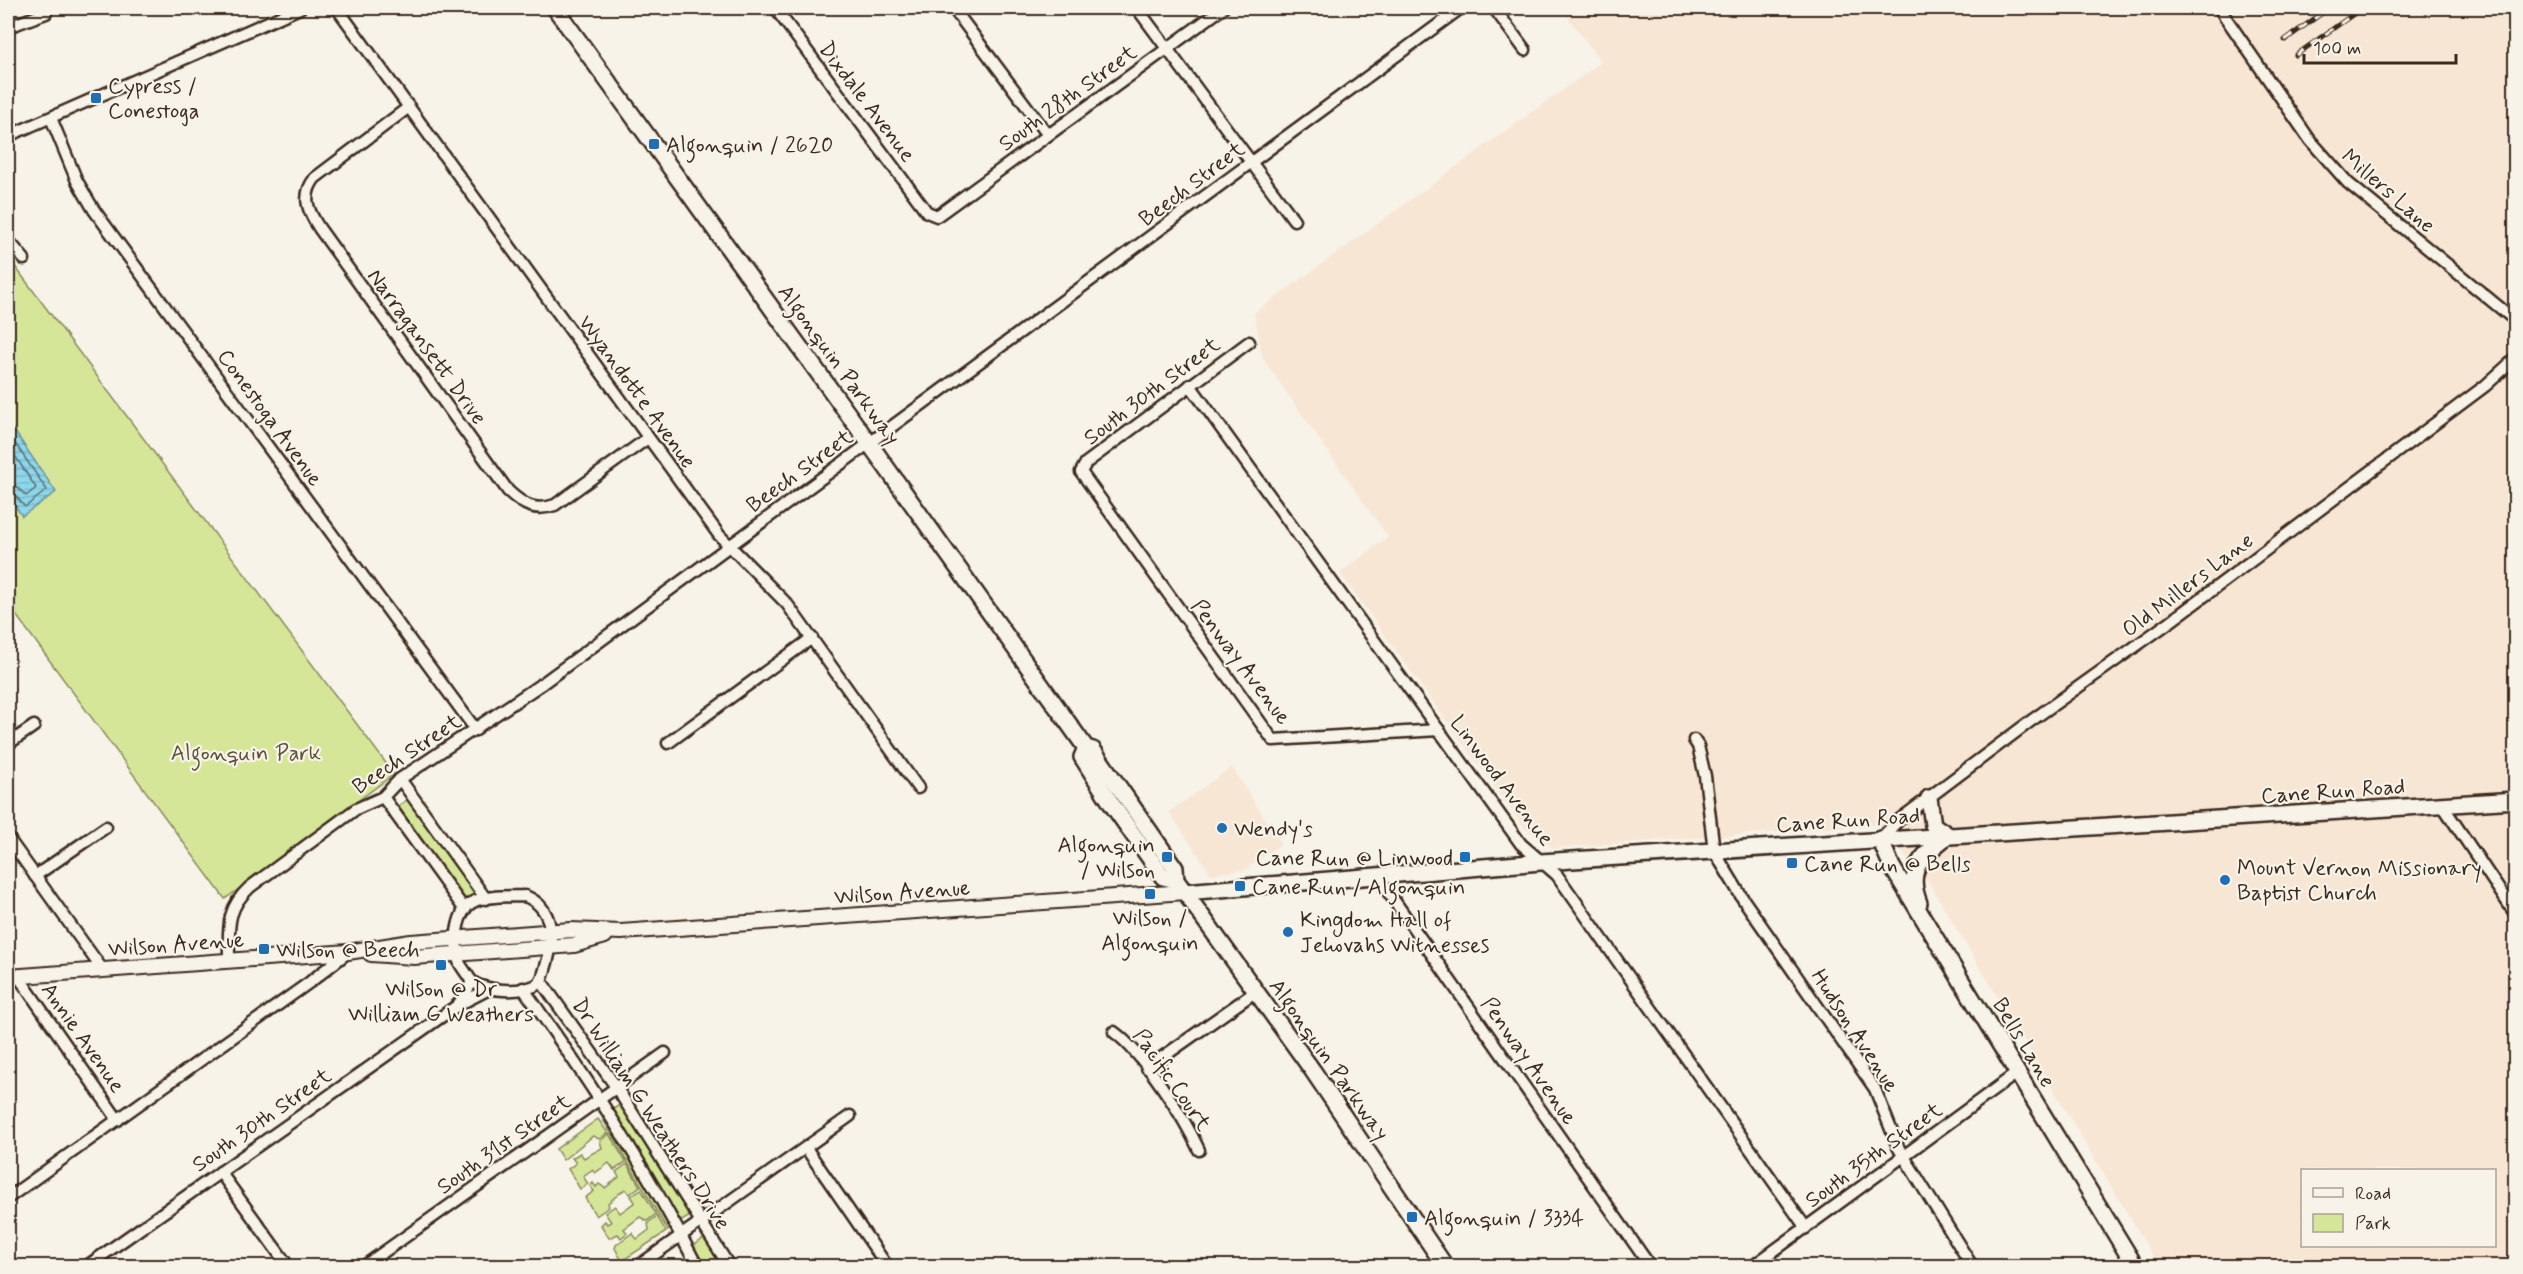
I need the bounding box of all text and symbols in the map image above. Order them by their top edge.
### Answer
scale bar [2304,27,2456,65]
street label: Dixdale Avenue [812,36,921,168]
text: 100 m [2313,37,2361,61]
street label: South 28th Street [994,39,1143,158]
place label: Cypress / Conestoga [108,73,200,127]
marker: Cypress / Conestoga [89,91,103,105]
place label: Algonquin / 2620 [666,132,833,163]
street label: Beech Street [1134,136,1251,233]
marker: Algonquin / 2620 [647,137,661,151]
street label: Millers Lane [2335,143,2440,240]
street label: Narragansett Drive [360,264,492,431]
street label: Algonquin Parkway [768,280,906,453]
street label: Wyandotte Avenue [571,310,701,474]
street label: South 30th Street [1078,331,1226,452]
street label: Conestoga Avenue [209,344,329,493]
street label: Beech Street [741,423,859,520]
street label: Old Millers Lane [2117,527,2260,644]
street label: Penway Avenue [1184,594,1297,731]
street label: Beech Street [347,708,467,801]
street label: Linwood Avenue [1443,710,1560,852]
park label: Algonquin Park [171,740,321,771]
street label: Cane Run Road [2260,773,2406,811]
street label: Cane Run Road [1775,802,1921,840]
place label: Wendy's [1234,816,1313,844]
marker: Wendy's [1215,821,1229,835]
place label: Algonquin / Wilson [1057,832,1155,885]
place label: Cane Run @ Linwood [1255,845,1453,873]
marker: Algonquin / Wilson [1160,850,1174,864]
marker: Cane Run @ Linwood [1458,850,1472,864]
place label: Cane Run @ Bells [1804,851,1971,879]
place label: Mount Vernon Missionary Baptist Church [2237,855,2482,908]
marker: Cane Run @ Bells [1785,856,1799,870]
marker: Mount Vernon Missionary Baptist Church [2218,873,2232,887]
street label: Wilson Avenue [833,874,971,912]
place label: Cane Run / Algonquin [1252,874,1465,905]
marker: Cane Run / Algonquin [1233,879,1247,893]
marker: Wilson / Algonquin [1143,887,1157,901]
place label: Wilson / Algonquin [1101,905,1199,961]
place label: Kingdom Hall of Jehovahs Witnesses [1300,907,1490,960]
marker: Kingdom Hall of Jehovahs Witnesses [1281,925,1295,939]
street label: Wilson Avenue [107,926,245,964]
place label: Wilson @ Beech [276,937,420,965]
marker: Wilson @ Beech [257,942,271,956]
marker: Wilson @ Dr William G Weathers [434,958,448,972]
street label: Hudson Avenue [1804,964,1905,1098]
street label: Algonquin Parkway [1260,974,1395,1148]
place label: Wilson @ Dr William G Weathers [348,976,534,1029]
street label: Annie Avenue [34,978,131,1099]
street label: Penway Avenue [1474,992,1583,1131]
street label: Dr William G Weathers Drive [565,993,736,1235]
street label: Bells Lane [1986,993,2061,1093]
street label: Pacific Court [1126,1024,1217,1137]
street label: South 30th Street [187,1062,337,1179]
street label: South 31st Street [432,1088,577,1201]
street label: South 35th Street [1800,1096,1948,1215]
legend [2301,1169,2496,1247]
text: Road [2355,1182,2391,1206]
place label: Algonquin / 3334 [1424,1205,1584,1236]
marker: Algonquin / 3334 [1405,1210,1419,1224]
text: Park [2355,1212,2391,1236]

